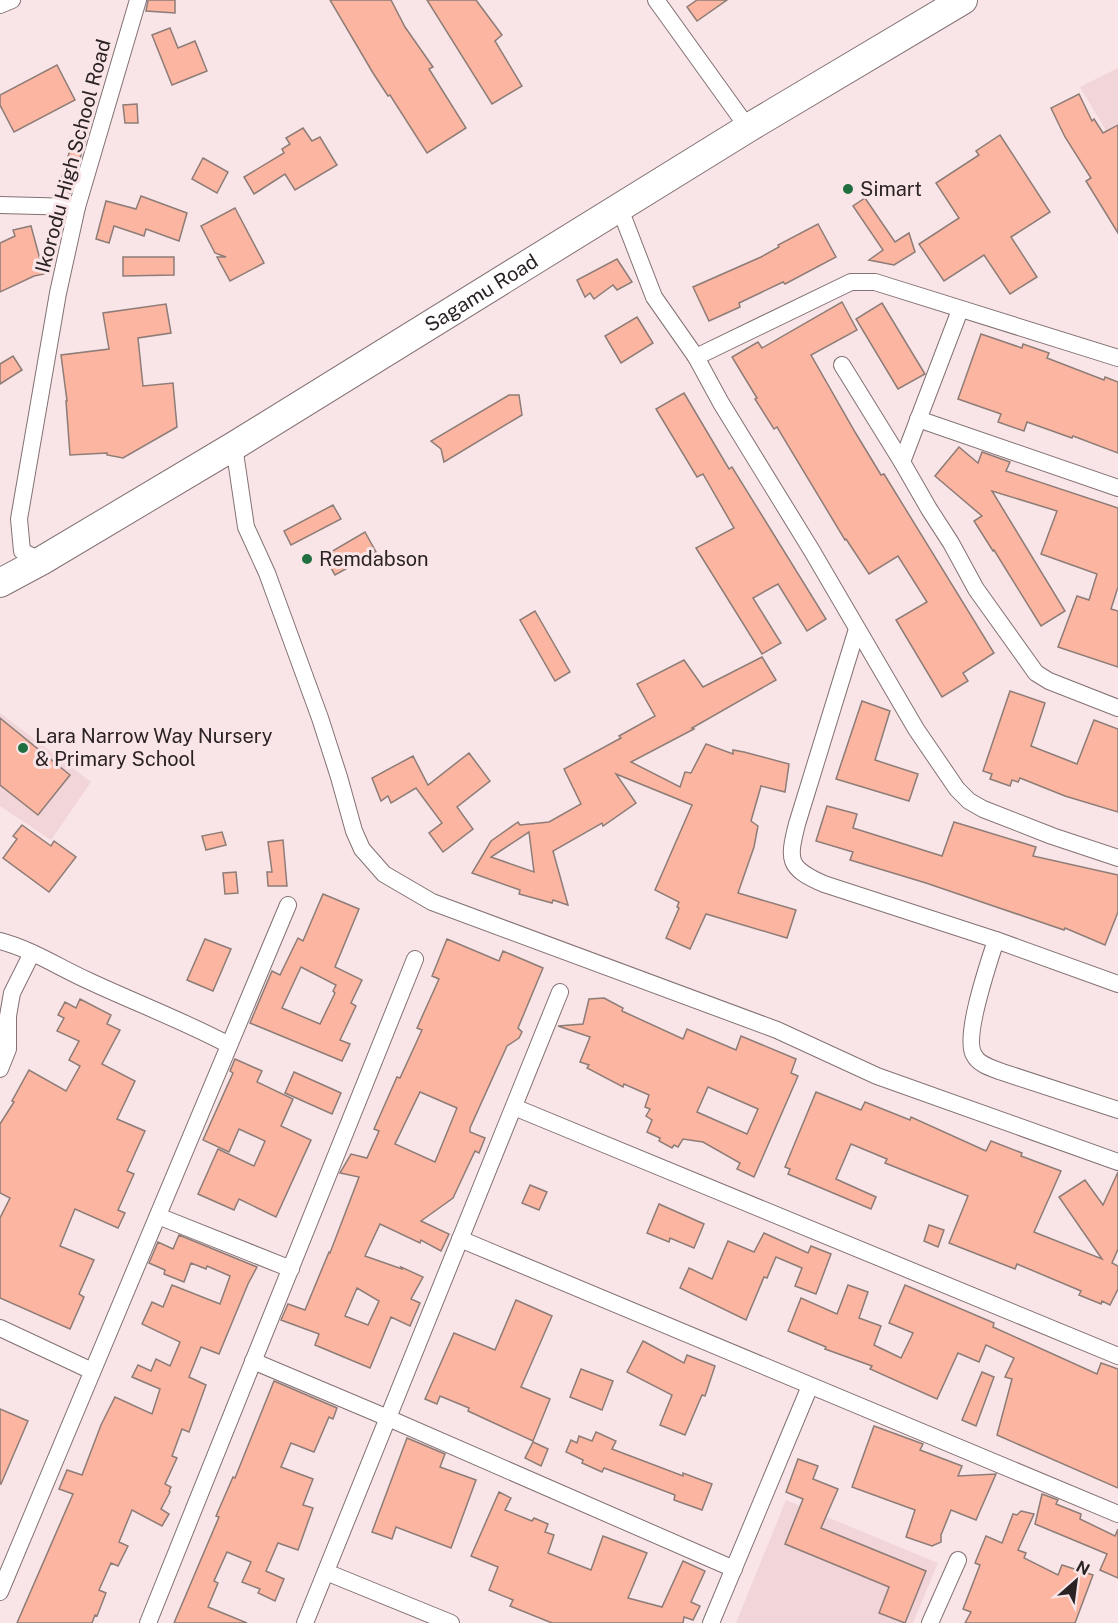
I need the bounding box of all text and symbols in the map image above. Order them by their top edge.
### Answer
street label: Ikorodu High School Road [30,37,116,275]
place label: Simart [860,177,922,201]
marker: Simart [841,182,855,196]
street label: Sagamu Road [420,249,542,337]
place label: Remdabson [319,547,429,571]
marker: Remdabson [300,552,314,566]
place label: Lara Narrow Way Nursery & Primary School [35,724,273,771]
marker: Lara Narrow Way Nursery & Primary School [16,741,30,755]
north arrow [1046,1551,1106,1611]
text: N [1073,1557,1093,1580]

